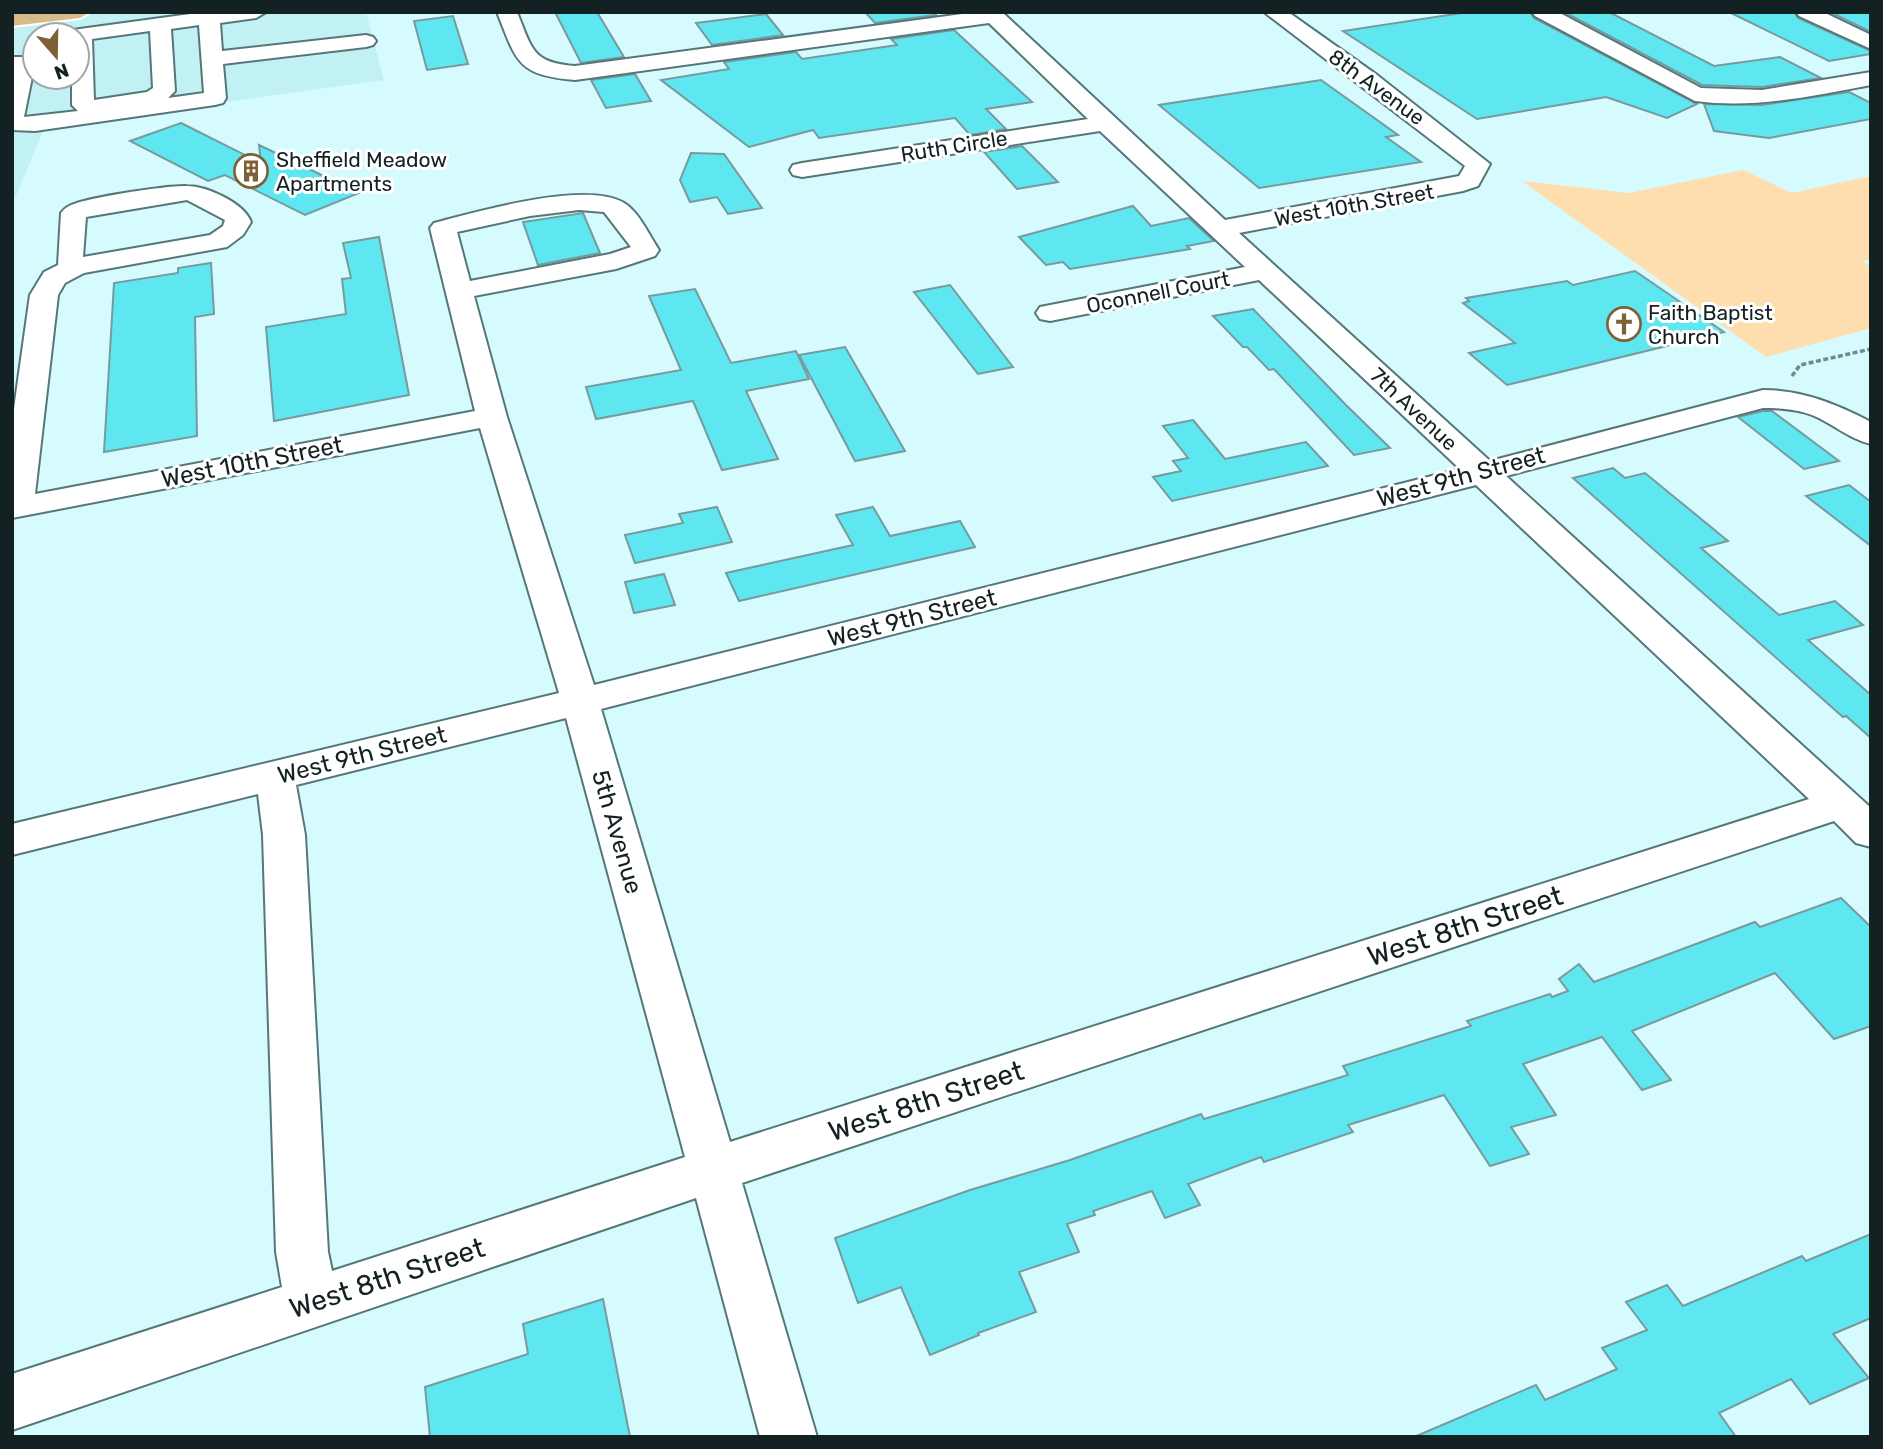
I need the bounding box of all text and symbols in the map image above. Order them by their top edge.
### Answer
north arrow [21,21,91,91]
street label: 8th Avenue [1324,44,1430,130]
text: N [51,58,72,85]
street label: Ruth Circle [899,125,1009,167]
place label: Sheffield Meadow Apartments [276,147,447,196]
building icon: Sheffield Meadow Apartments [232,152,270,190]
street label: West 10th Street [1272,179,1436,231]
street label: Oconnell Court [1084,266,1232,318]
place label: Faith Baptist Church [1648,300,1773,349]
church icon: Faith Baptist Church [1605,305,1643,343]
street label: 7th Avenue [1365,362,1463,456]
street label: West 10th Street [159,431,345,493]
street label: West 9th Street [1374,441,1548,513]
street label: West 9th Street [825,583,999,653]
street label: West 9th Street [275,720,449,790]
street label: 5th Avenue [586,767,648,897]
street label: West 8th Street [1363,879,1567,973]
street label: West 8th Street [824,1054,1028,1148]
street label: West 8th Street [285,1231,489,1325]

